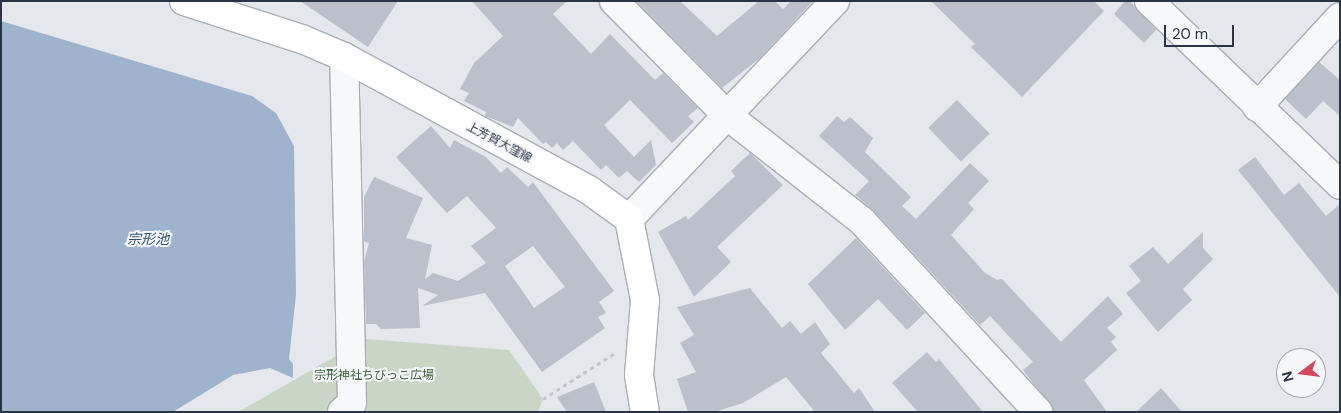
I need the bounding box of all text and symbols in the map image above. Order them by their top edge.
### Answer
scale bar [1166,15,1236,47]
text: 20 m [1172,24,1208,44]
street label: 上芳賀大窪線 [464,120,534,166]
water label: 宗形池 [127,231,169,247]
north arrow [1276,348,1326,398]
park label: 宗形神社ちびっこ広場 [314,369,434,383]
text: N [1277,369,1297,384]

